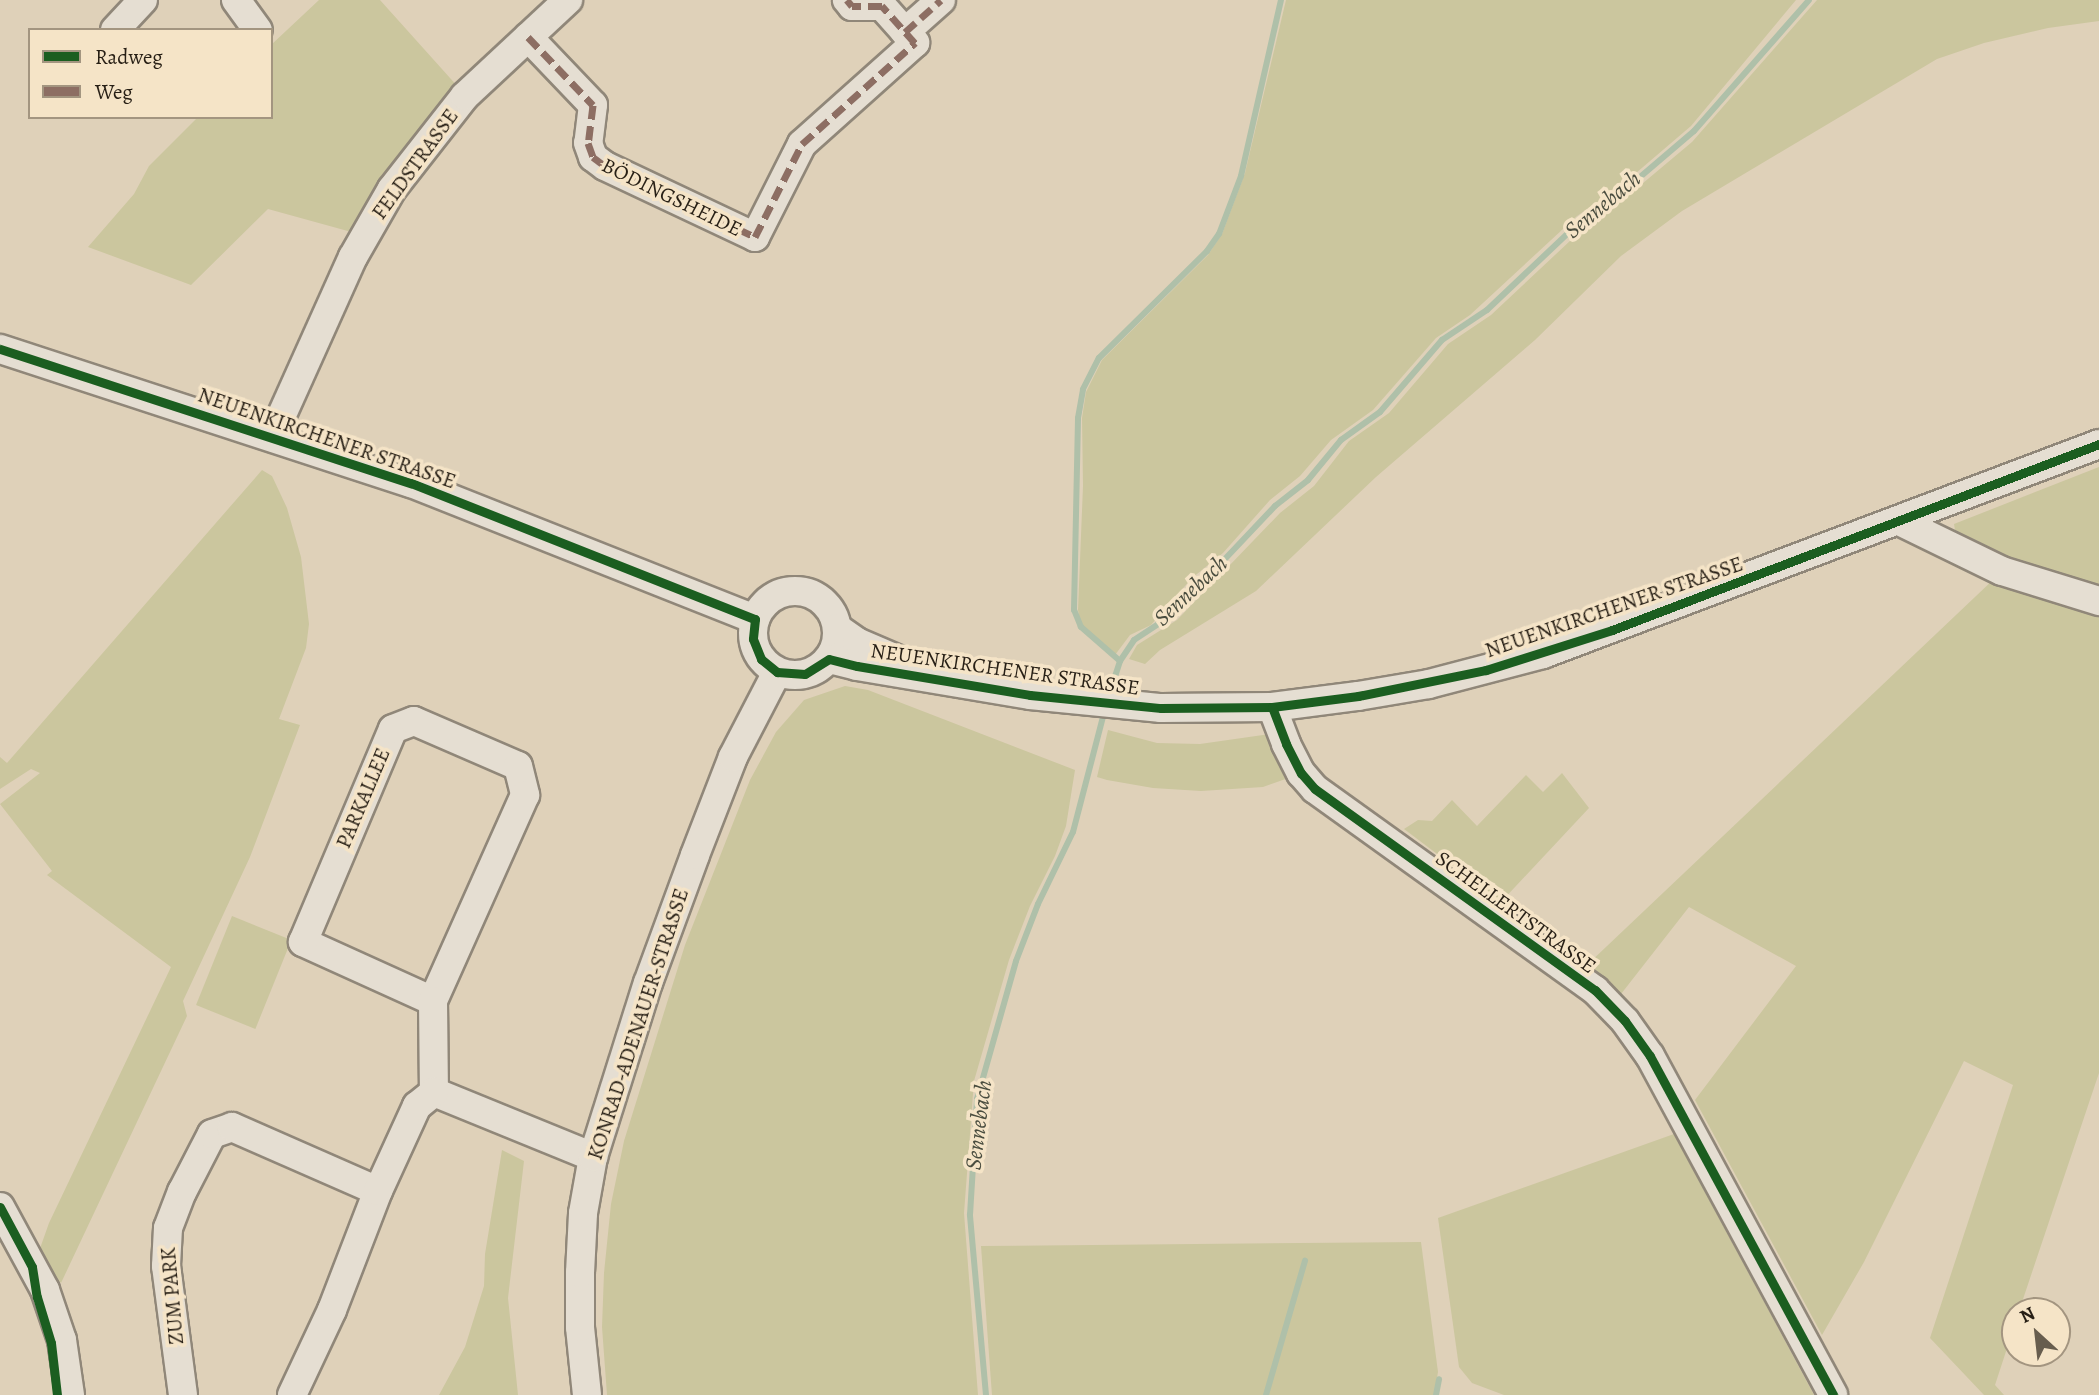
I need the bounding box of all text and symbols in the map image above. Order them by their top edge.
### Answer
legend [28,28,273,119]
text: Radweg [95,43,163,71]
text: Weg [95,78,133,106]
street label: FELDSTRASSE [366,104,464,224]
street label: BÖDINGSHEIDE [598,152,746,242]
water label: Sennebach [1559,165,1647,245]
street label: NEUENKIRCHENER STRASSE [195,382,459,494]
water label: Sennebach [1148,550,1234,632]
street label: NEUENKIRCHENER STRASSE [1482,551,1746,663]
street label: NEUENKIRCHENER STRASSE [869,638,1141,700]
street label: PARKALLEE [331,744,395,852]
street label: SCHELLERTSTRASSE [1431,845,1601,979]
street label: KONRAD-ADENAUER-STRASSE [582,885,694,1163]
water label: Sennebach [960,1078,998,1172]
street label: ZUM PARK [155,1246,189,1346]
north arrow [2001,1297,2071,1367]
text: N [2015,1300,2039,1330]

